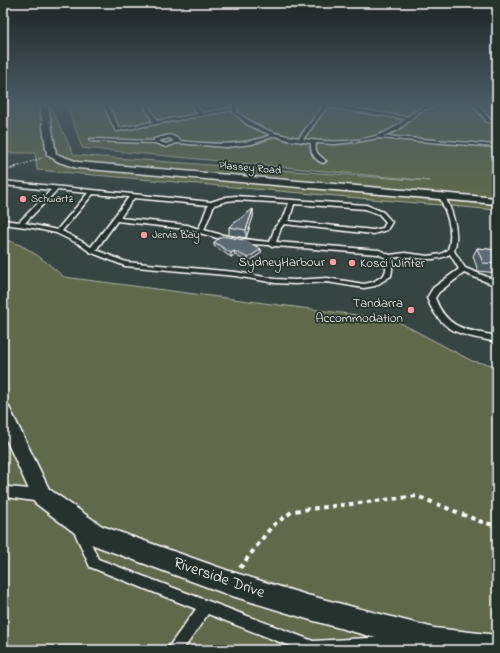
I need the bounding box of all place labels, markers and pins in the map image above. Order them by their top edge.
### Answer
place label: Schwartz [31,191,73,207]
marker: Schwartz [18,194,28,204]
place label: Jervis Bay [152,227,200,244]
marker: Jervis Bay [139,230,149,240]
place label: SydneyHarbour [239,253,326,273]
place label: Kosci Winter [360,254,426,273]
marker: SydneyHarbour [328,257,338,267]
marker: Kosci Winter [347,258,357,268]
place label: Tandarra Accommodation [316,294,403,328]
marker: Tandarra Accommodation [406,305,416,315]

